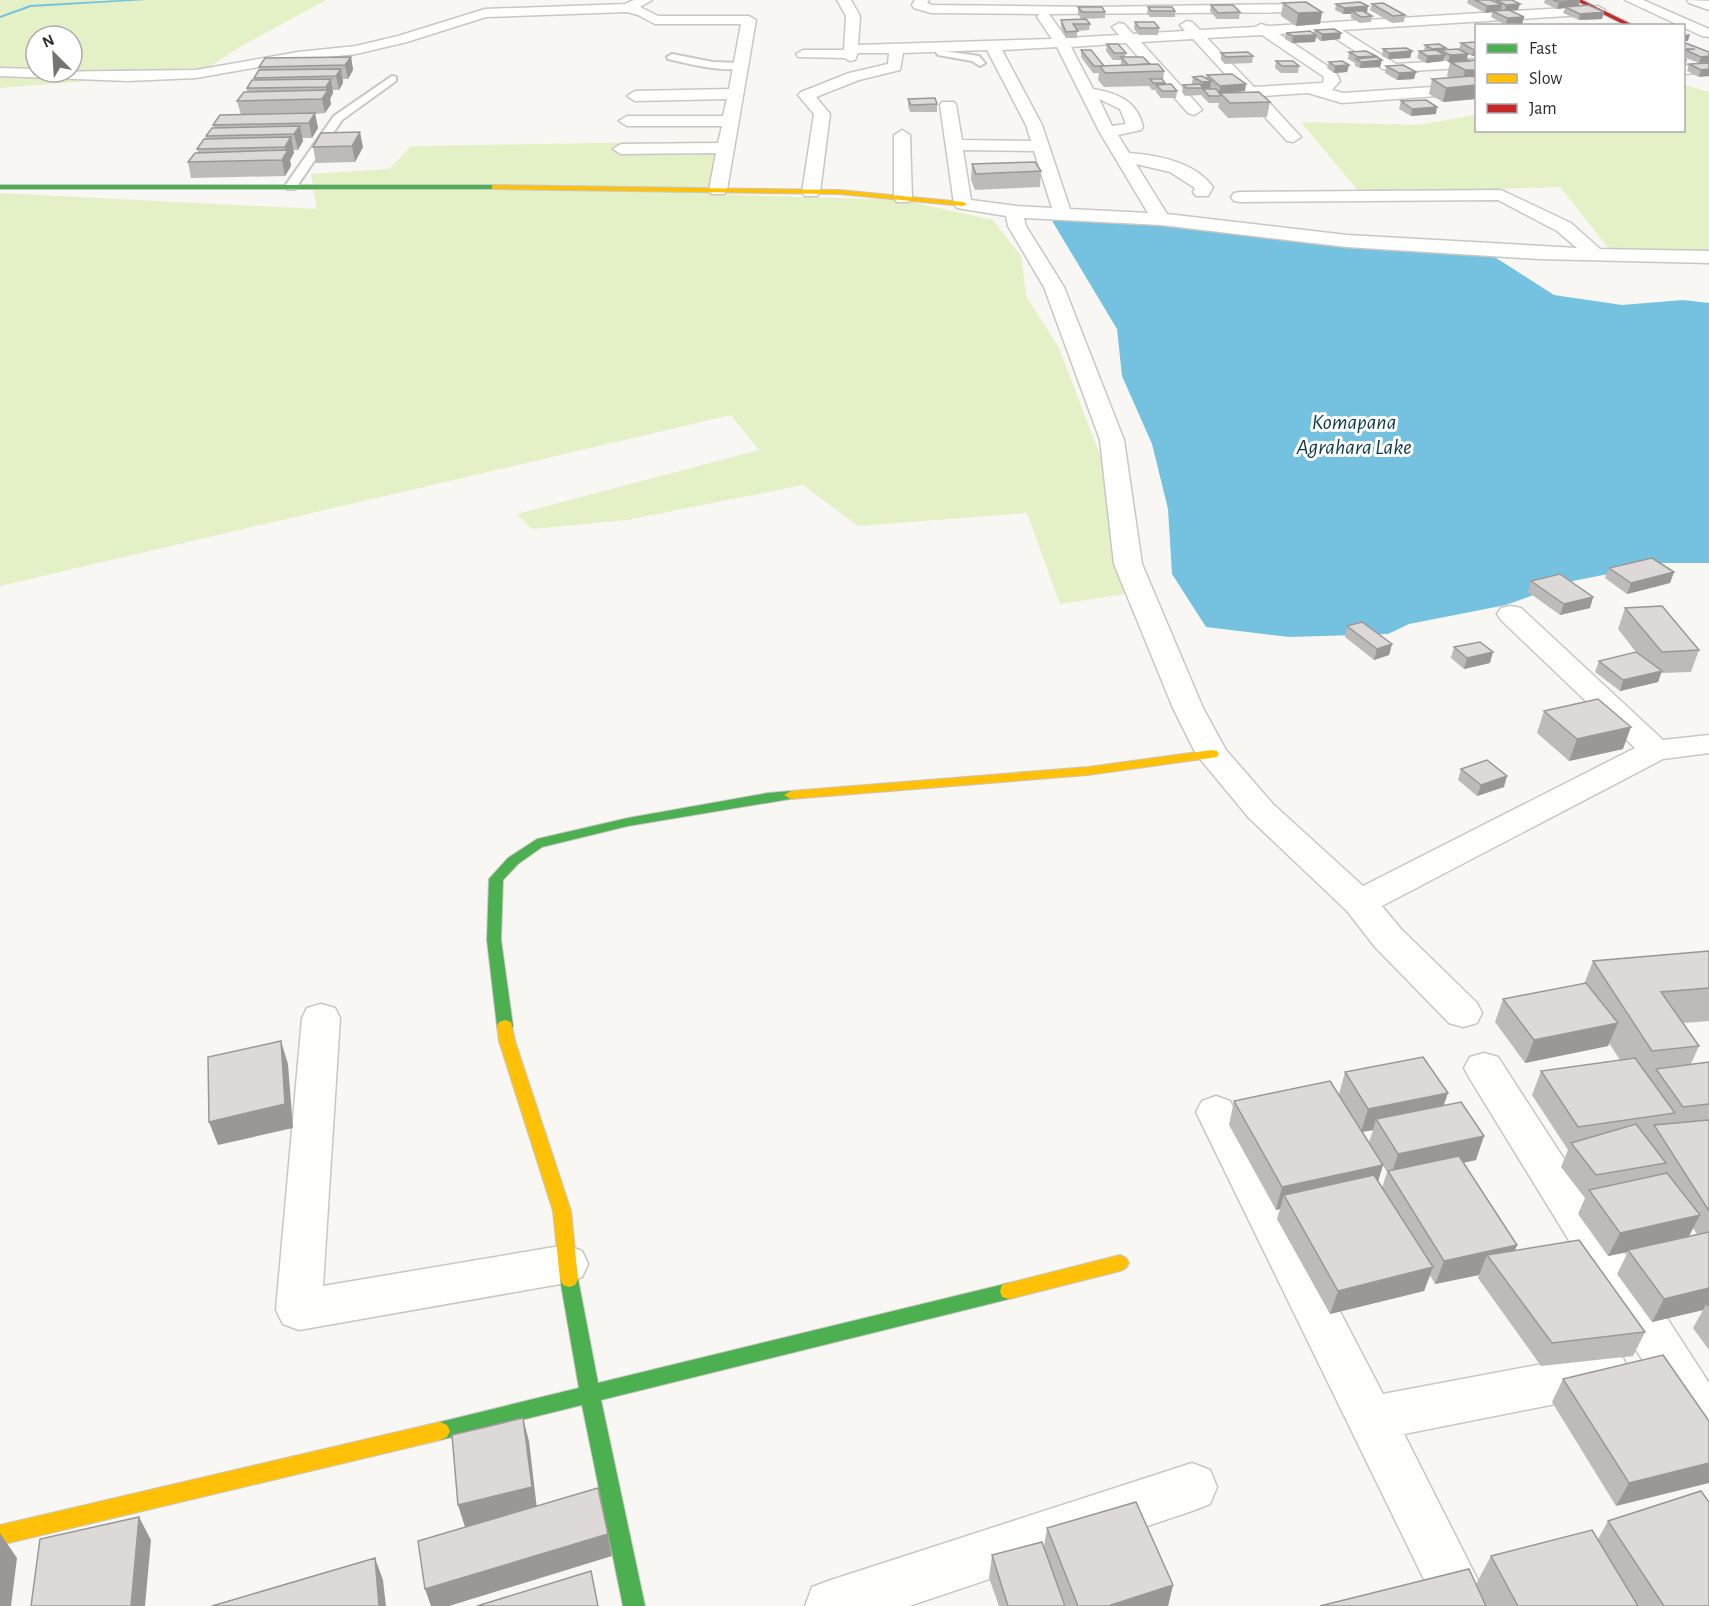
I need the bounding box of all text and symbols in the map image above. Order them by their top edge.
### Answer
north arrow [24,24,84,84]
legend [1475,24,1685,132]
text: N [40,32,57,51]
text: Fast [1529,40,1557,58]
text: Slow [1529,70,1562,88]
text: Jam [1529,100,1557,118]
water label: Komapana Agrahara Lake [1296,411,1411,458]

